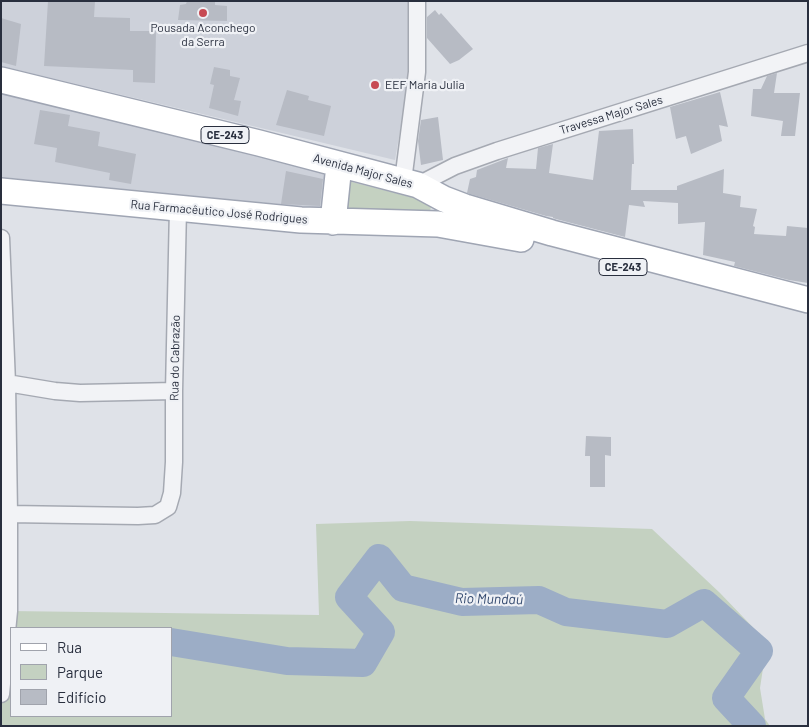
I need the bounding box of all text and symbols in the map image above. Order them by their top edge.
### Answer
marker: Pousada Aconchego da Serra [197,7,209,19]
place label: Pousada Aconchego da Serra [150,21,256,49]
place label: EEF Maria Julia [385,78,465,92]
marker: EEF Maria Julia [369,79,381,91]
street label: Travessa Major Sales [558,92,664,138]
road number: CE-243 [201,126,249,144]
street label: Avenida Major Sales [312,151,414,191]
street label: Rua Farmacêutico José Rodrigues [130,197,308,227]
road number: CE-243 [599,258,647,276]
street label: Rua do Cabrazão [167,315,183,401]
water label: Rio Mundaú [455,590,523,608]
legend [10,627,172,717]
text: Rua [57,638,82,656]
text: Parque [57,663,103,681]
text: Edifício [57,688,106,706]

